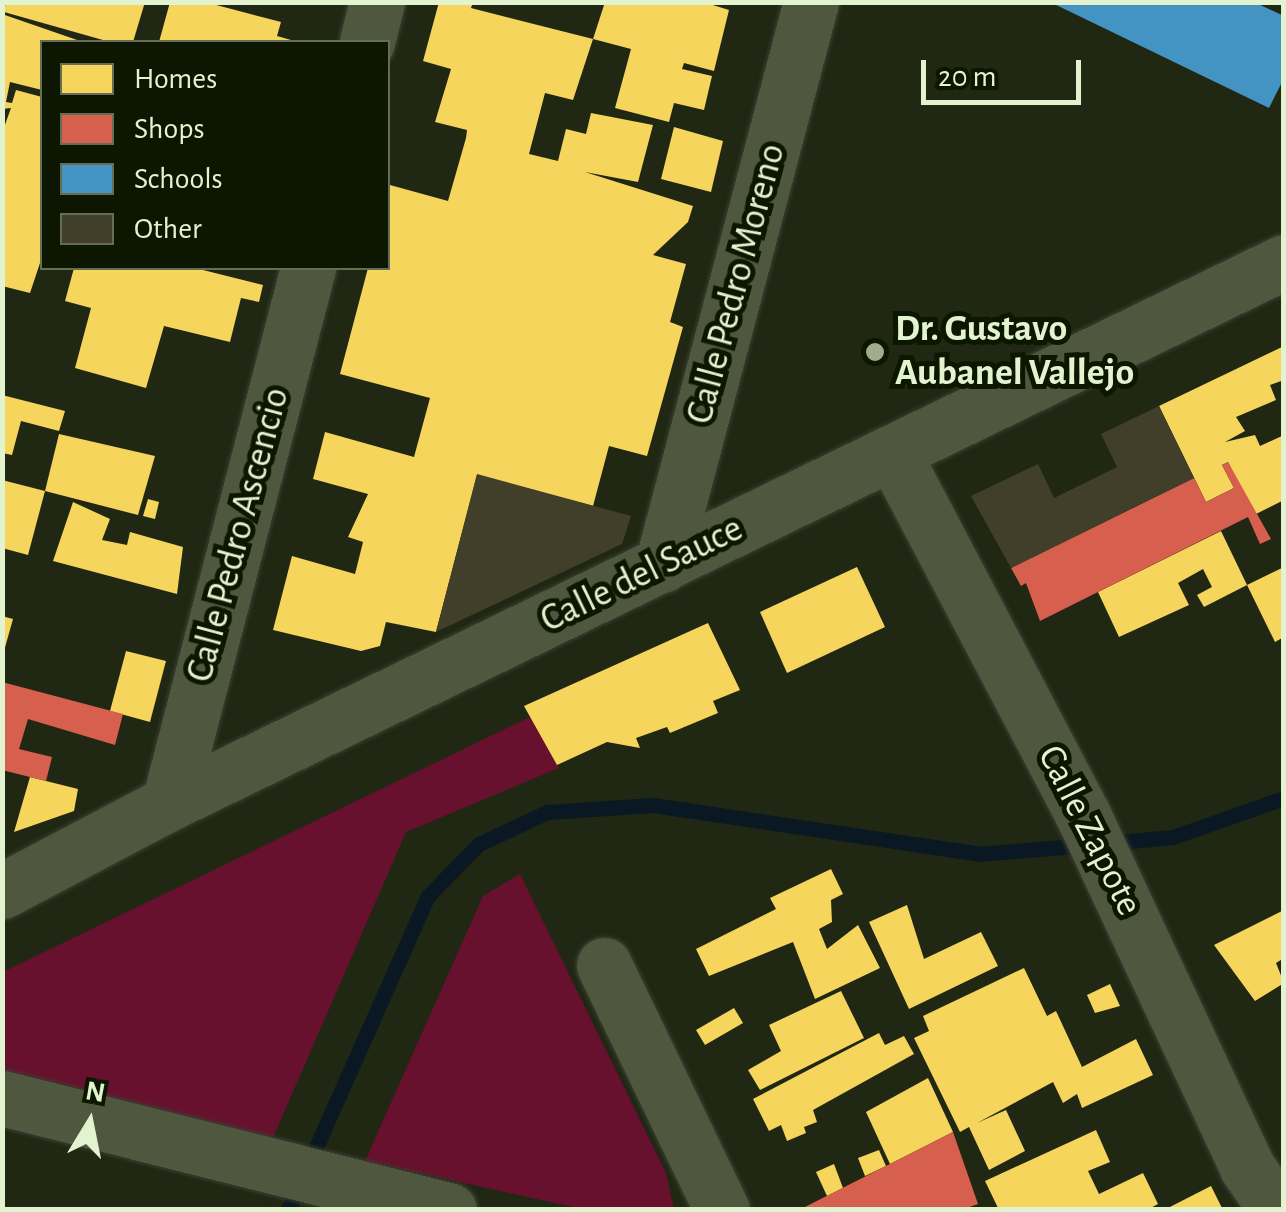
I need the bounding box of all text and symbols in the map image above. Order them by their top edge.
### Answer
legend [40,40,390,270]
scale bar [926,40,1086,102]
text: 20 m [938,62,996,92]
text: Homes [134,64,217,94]
text: Shops [134,114,205,144]
street label: Calle Pedro Moreno [678,139,796,429]
text: Schools [134,164,223,194]
text: Other [134,214,202,244]
place label: Dr. Gustavo Aubanel Vallejo [895,307,1134,396]
marker: Dr. Gustavo Aubanel Vallejo [864,341,886,363]
street label: Calle Pedro Ascencio [178,383,300,687]
street label: Calle del Sauce [534,507,750,643]
street label: Calle Zapote [1027,738,1151,924]
north arrow [40,1072,140,1172]
text: N [83,1077,107,1108]

